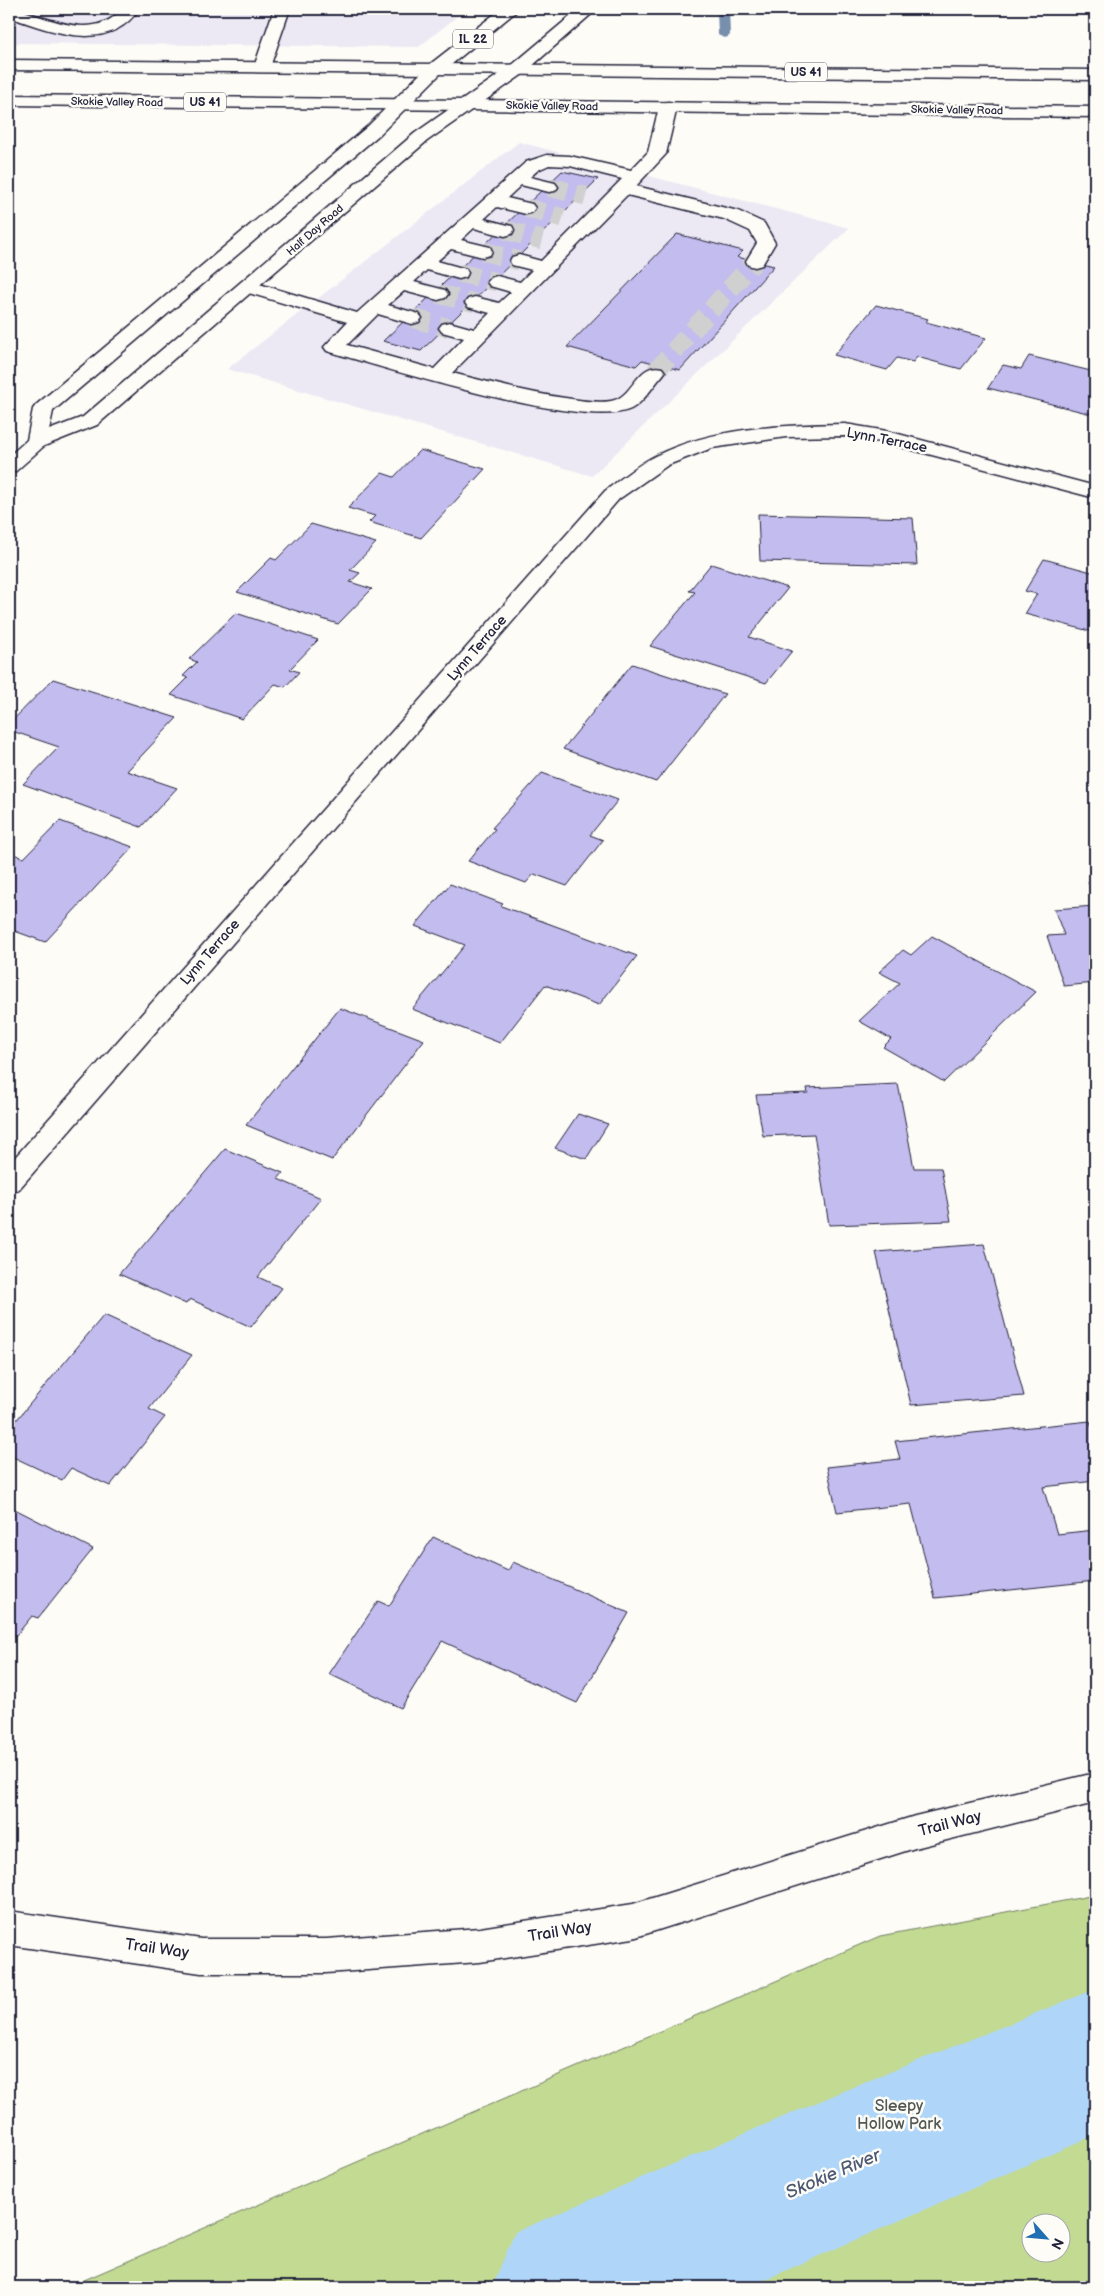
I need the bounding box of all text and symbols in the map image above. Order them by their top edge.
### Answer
road number: IL 22 [453,30,493,48]
road number: US 41 [785,62,827,82]
road number: US 41 [184,92,226,111]
street label: Skokie Valley Road [71,95,163,109]
street label: Skokie Valley Road [506,99,598,113]
street label: Skokie Valley Road [911,103,1003,117]
street label: Half Day Road [284,202,346,258]
street label: Lynn Terrace [845,424,929,456]
street label: Lynn Terrace [444,612,510,684]
street label: Lynn Terrace [177,916,243,988]
street label: Trail Way [917,1807,984,1841]
street label: Trail Way [527,1917,594,1946]
street label: Trail Way [124,1935,191,1963]
park label: Sleepy Hollow Park [857,2097,941,2134]
water label: Skokie River [783,2144,885,2203]
north arrow [1022,2214,1072,2264]
text: N [1047,2235,1067,2252]

